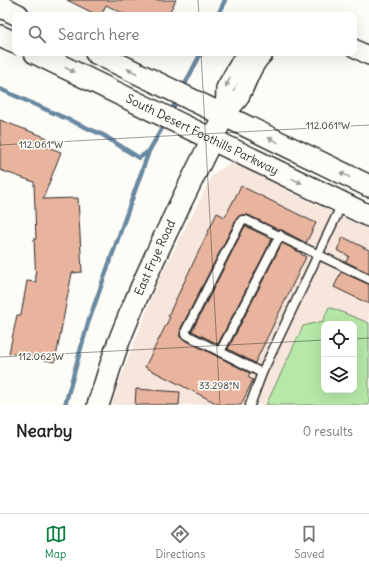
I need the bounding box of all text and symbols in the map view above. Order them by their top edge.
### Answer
search box [12,12,357,56]
icon: search [26,23,48,45]
text: Search here [58,25,139,44]
one-way arrow [64,67,76,73]
one-way arrow [126,67,137,74]
one-way arrow [225,77,231,88]
street label: South Desert Foothills Parkway [124,91,281,178]
text: 112.061°W [306,119,350,132]
one-way arrow [268,136,279,143]
text: 112.061°W [19,138,63,151]
one-way arrow [339,172,351,178]
one-way arrow [291,178,303,184]
street label: East Frye Road [131,217,178,298]
map controls [321,321,357,393]
button: locate [321,321,357,357]
text: 112.062°W [18,350,64,363]
button: layers [321,357,357,393]
text: 33.298°N [199,379,239,392]
text: Nearby [16,420,72,442]
text: 0 results [303,423,353,440]
tab: Map [45,523,67,561]
tab: Directions [156,523,205,561]
tab: Saved [294,523,324,561]

